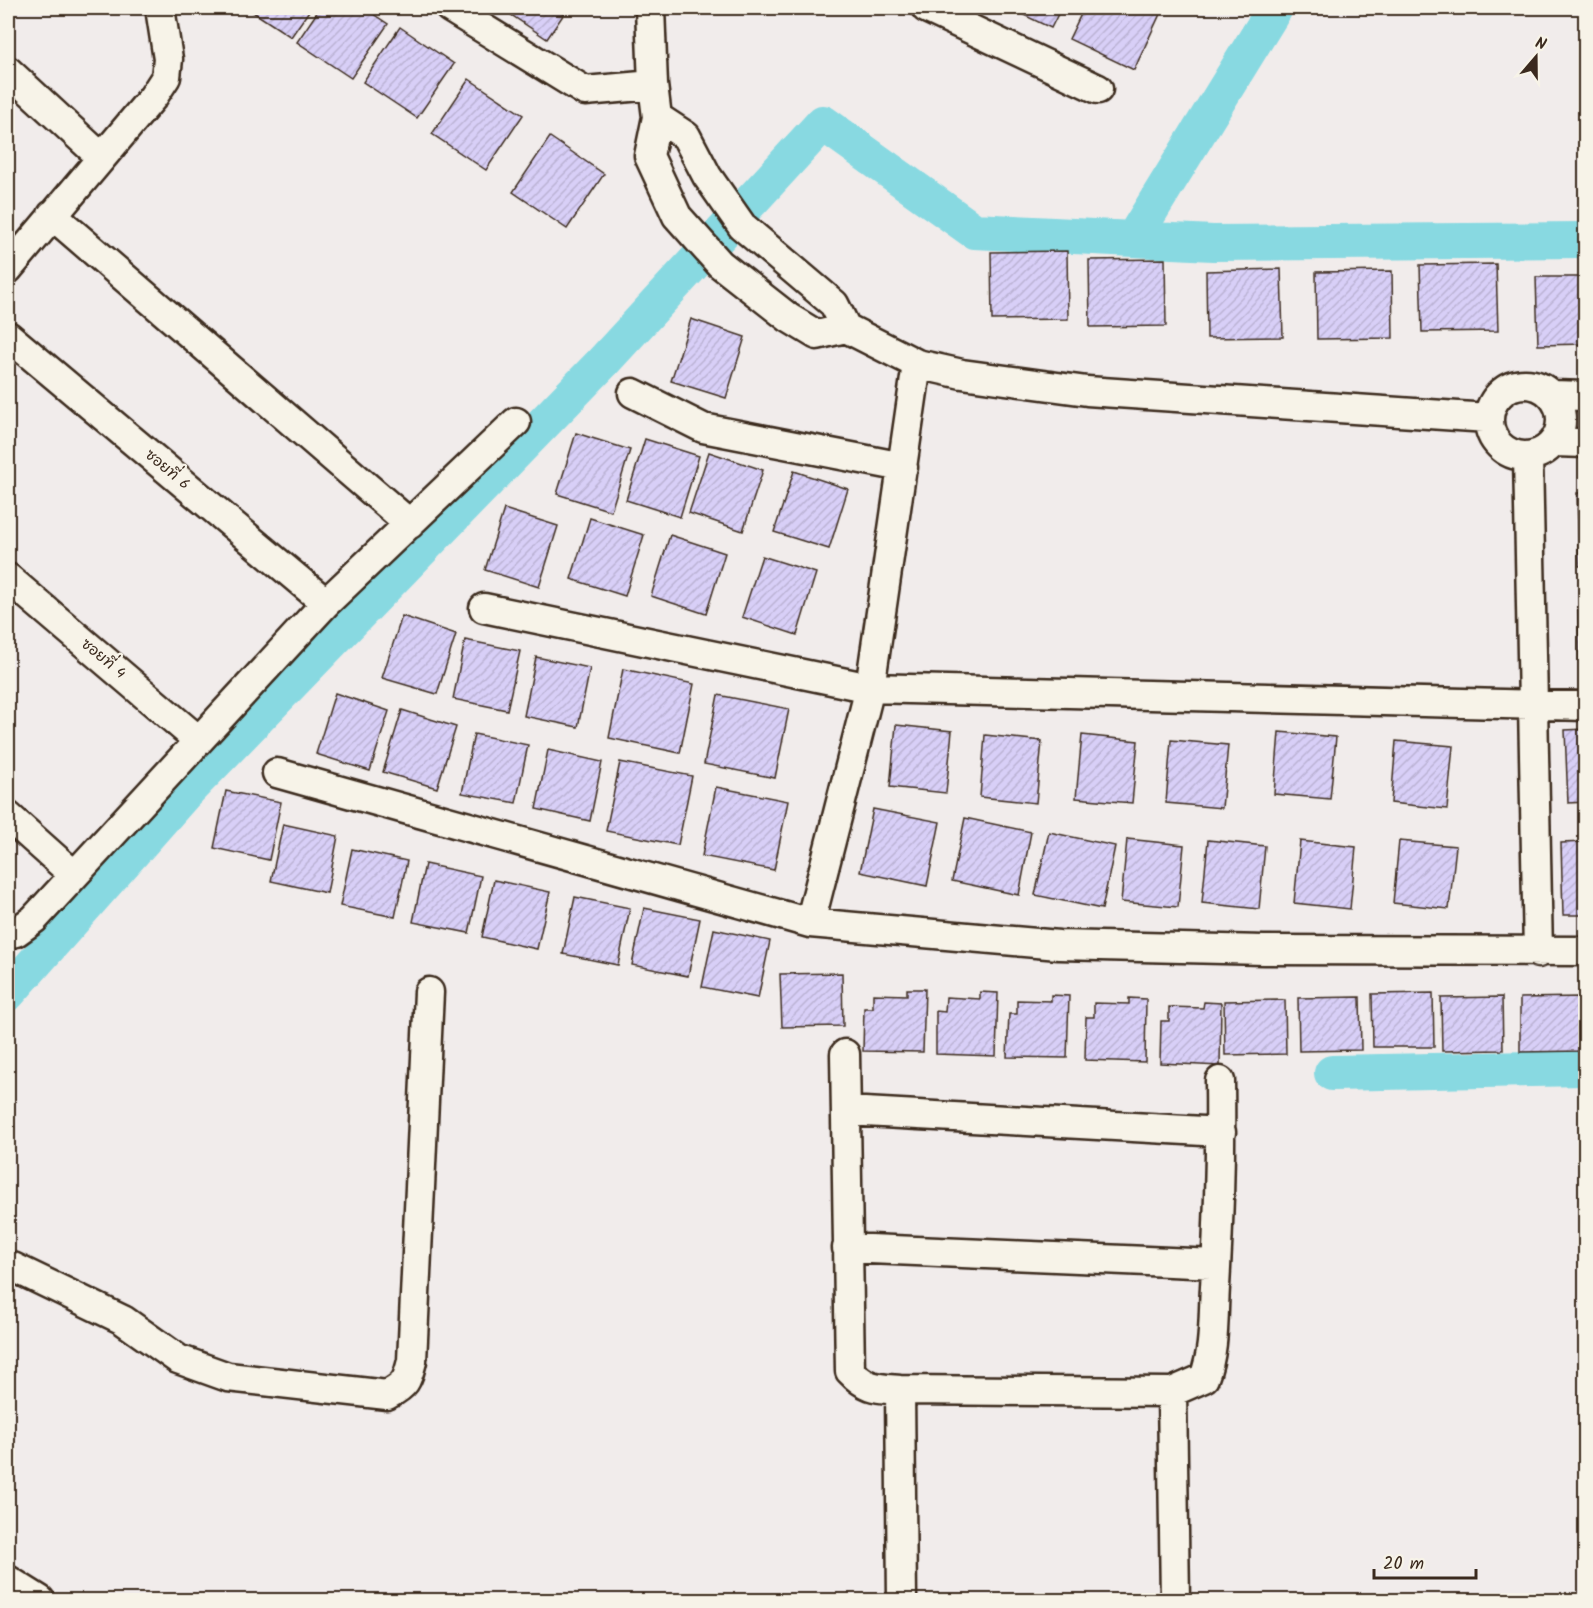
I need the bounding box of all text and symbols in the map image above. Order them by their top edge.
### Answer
north arrow [1506,27,1566,87]
text: N [1532,31,1550,58]
street label: ซอยที่ 6 [139,442,197,496]
street label: ซอยที่ 4 [75,631,133,685]
scale bar [1374,1542,1476,1580]
text: 20 m [1383,1550,1424,1579]

